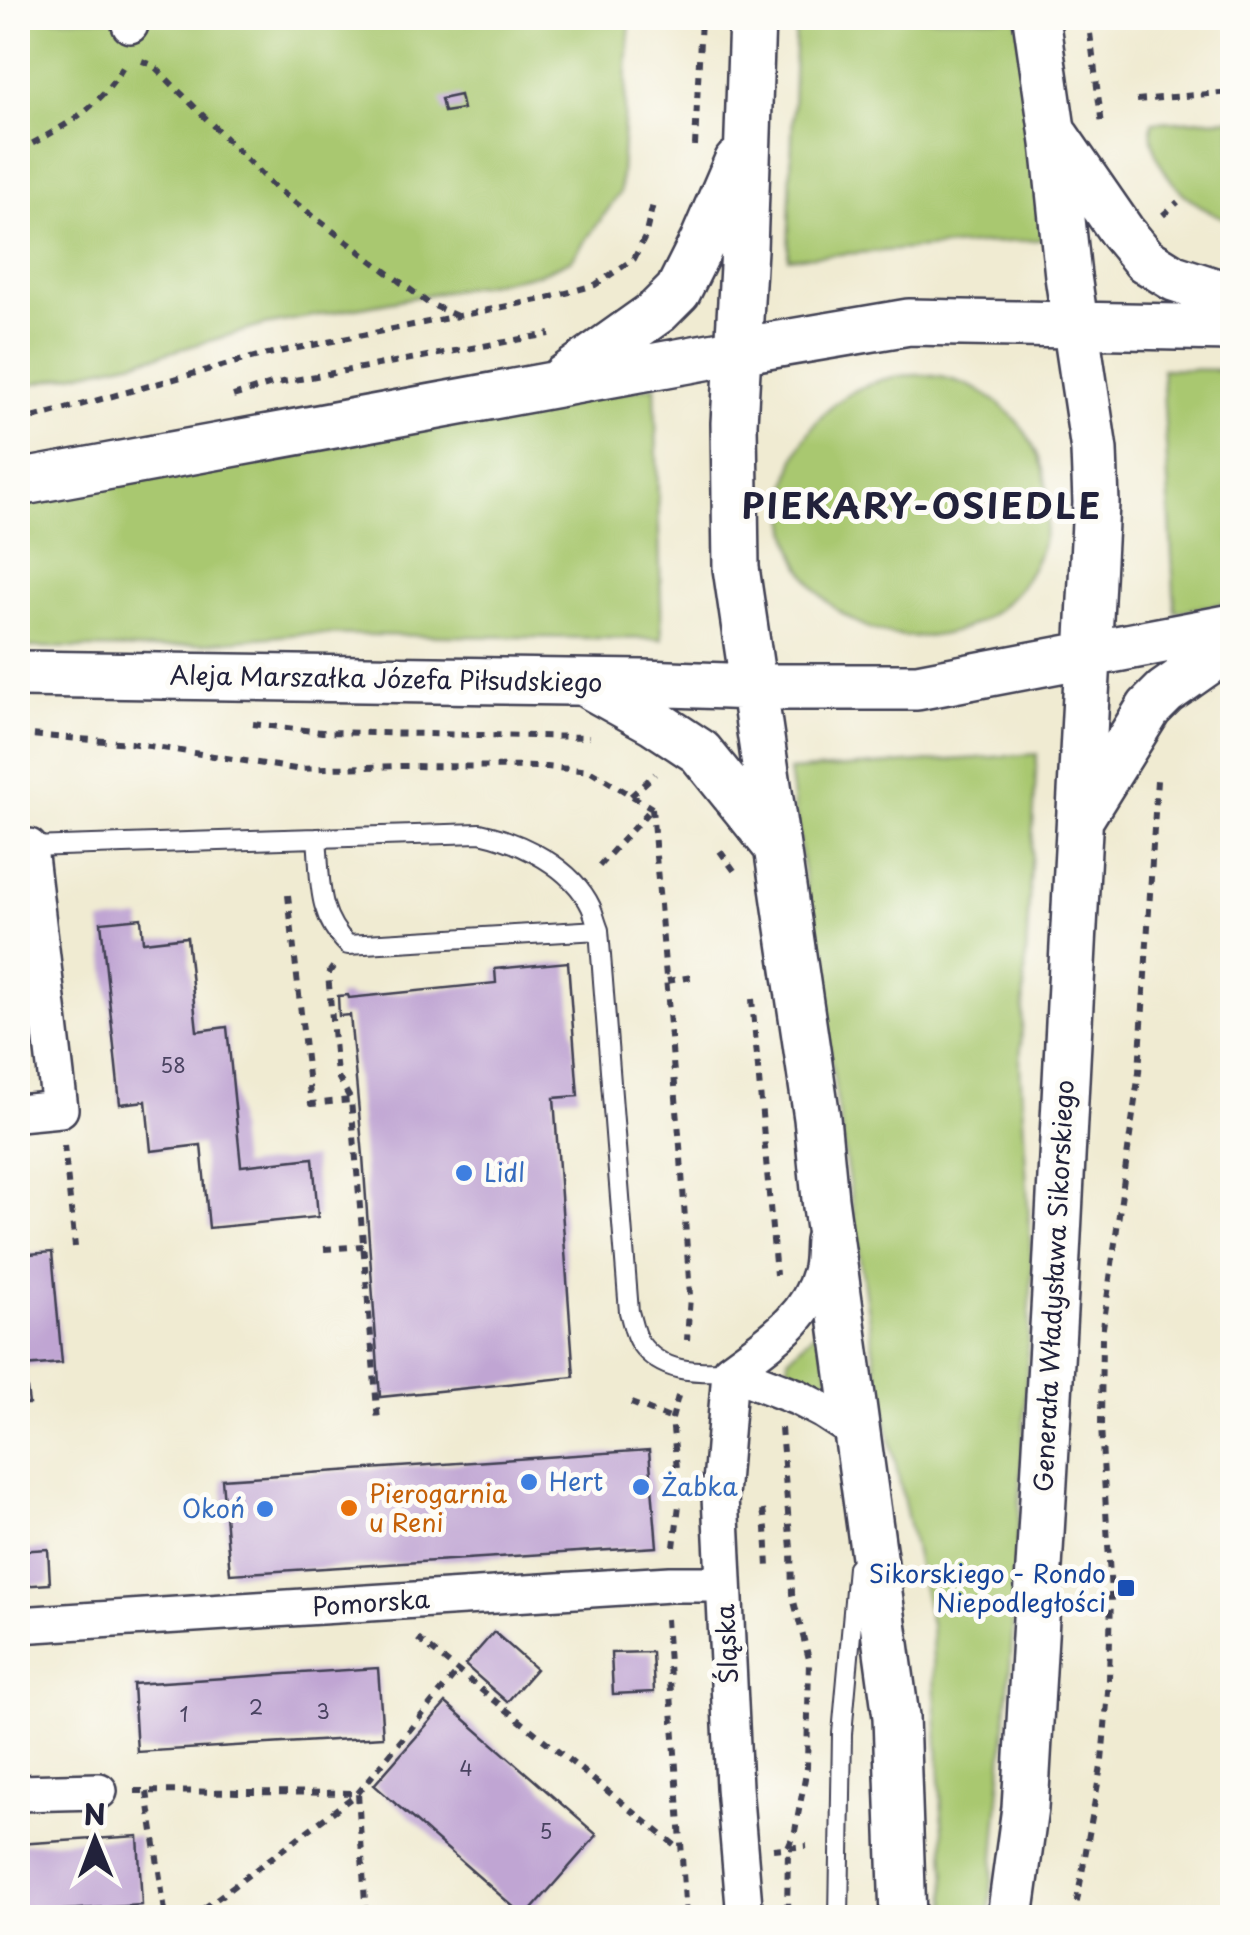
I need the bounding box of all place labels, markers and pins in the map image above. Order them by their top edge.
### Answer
place label: Lidl [484,1153,525,1191]
marker: Lidl [453,1162,475,1184]
place label: Hert [549,1462,603,1500]
place label: Żabka [661,1467,738,1505]
marker: Hert [518,1471,540,1493]
place label: Pierogarnia u Reni [369,1474,508,1541]
marker: Żabka [630,1476,652,1498]
place label: Okoń [182,1489,245,1527]
marker: Pierogarnia u Reni [338,1497,360,1519]
marker: Okoń [254,1498,276,1520]
place label: Sikorskiego - Rondo Niepodległości [869,1554,1106,1621]
marker: Sikorskiego - Rondo Niepodległości [1115,1577,1137,1599]

